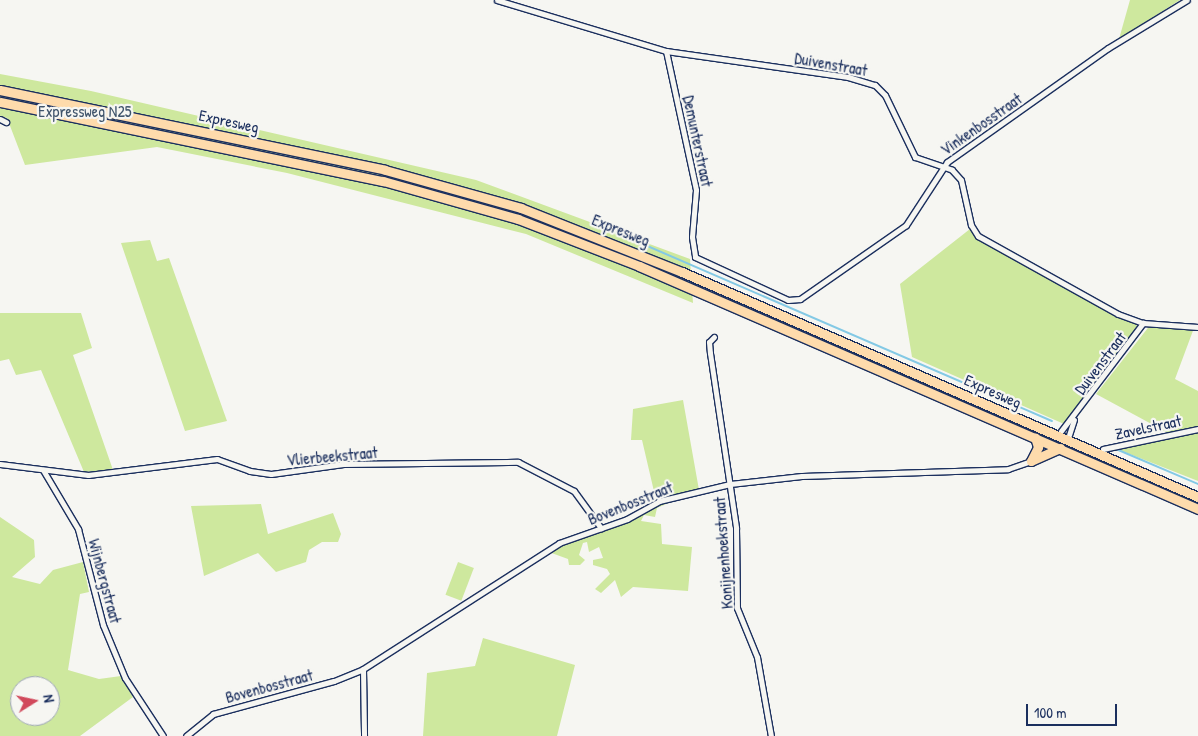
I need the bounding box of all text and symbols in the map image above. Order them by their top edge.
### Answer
street label: Duivenstraat [793,48,869,80]
street label: Vinkenbosstraat [937,89,1025,159]
street label: Demunterstraat [679,94,717,188]
park label: Expressweg N25 [38,101,132,121]
street label: Expresweg [197,105,261,137]
street label: Expresweg [589,210,653,250]
street label: Duivenstraat [1070,328,1130,398]
street label: Expresweg [961,370,1025,412]
street label: Zavelstraat [1113,411,1183,443]
street label: Vlierbeekstraat [286,442,378,470]
street label: Bovenbosstraat [585,477,675,529]
street label: Konijnenhoekstraat [710,496,736,610]
street label: Wijnbergstraat [85,537,125,625]
street label: Bovenbosstraat [223,665,315,707]
north arrow [10,676,60,726]
text: N [39,693,59,704]
scale bar [1028,694,1119,726]
text: 100 m [1034,702,1067,723]

